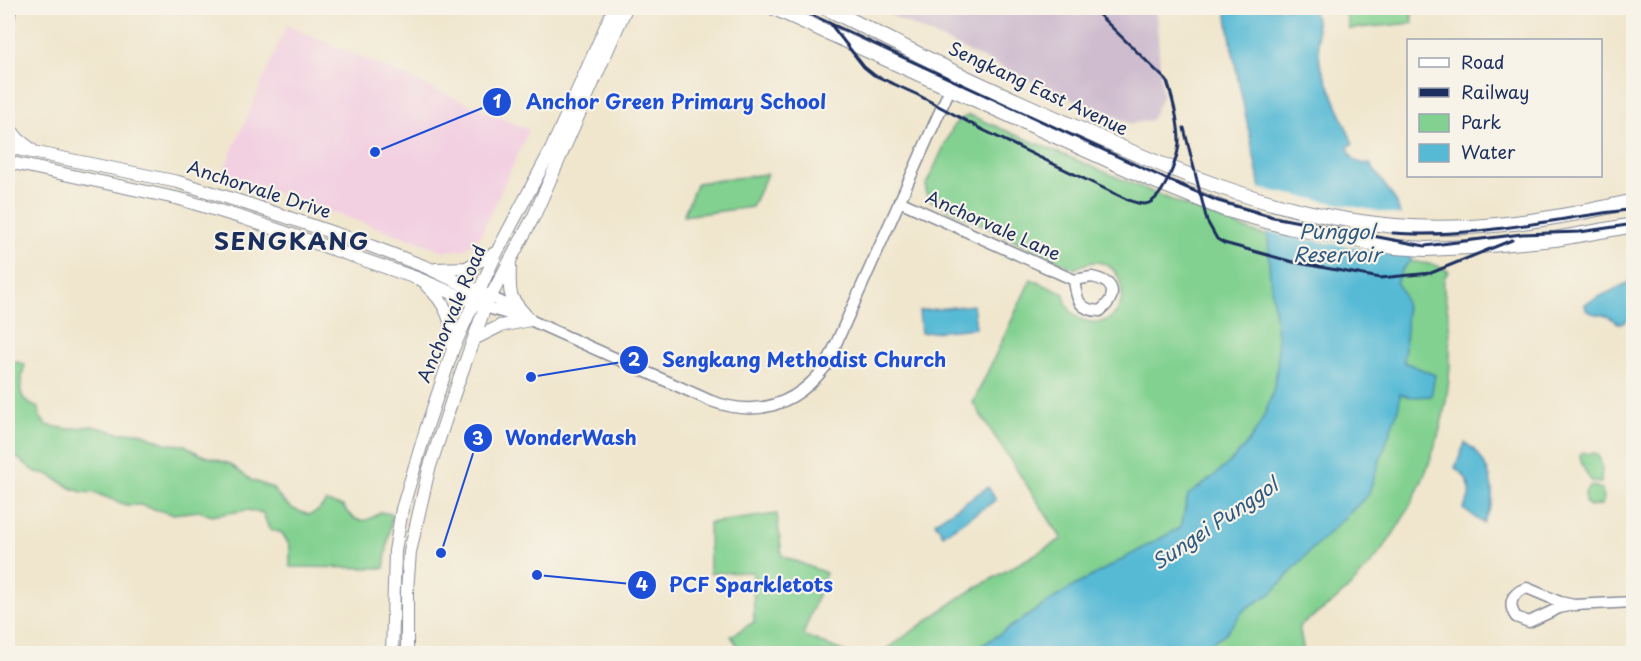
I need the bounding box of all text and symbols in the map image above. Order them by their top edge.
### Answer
street label: Sengkang East Avenue [944,34,1133,141]
legend [1407,39,1602,177]
text: Road [1461,48,1505,75]
text: Railway [1461,78,1529,105]
callout: Anchor Green Primary School [482,83,840,121]
text: Anchor Green Primary School [526,86,826,116]
text: 1 [493,87,502,114]
text: Park [1461,108,1501,135]
text: Water [1461,138,1516,165]
street label: Anchorvale Drive [184,153,335,225]
street label: Anchorvale Lane [922,183,1065,267]
water label: Punggol Reservoir [1293,216,1384,269]
district label: SENGKANG [214,222,370,258]
street label: Anchorvale Road [409,240,492,386]
callout: Sengkang Methodist Church [619,341,958,379]
text: Sengkang Methodist Church [662,344,946,374]
text: 2 [628,345,641,372]
callout: WonderWash [463,419,649,457]
text: WonderWash [505,422,637,452]
text: 3 [472,424,484,451]
water label: Sungei Punggol [1145,468,1286,577]
callout: PCF Sparkletots [627,566,845,604]
text: PCF Sparkletots [669,569,833,599]
text: 4 [636,570,648,597]

